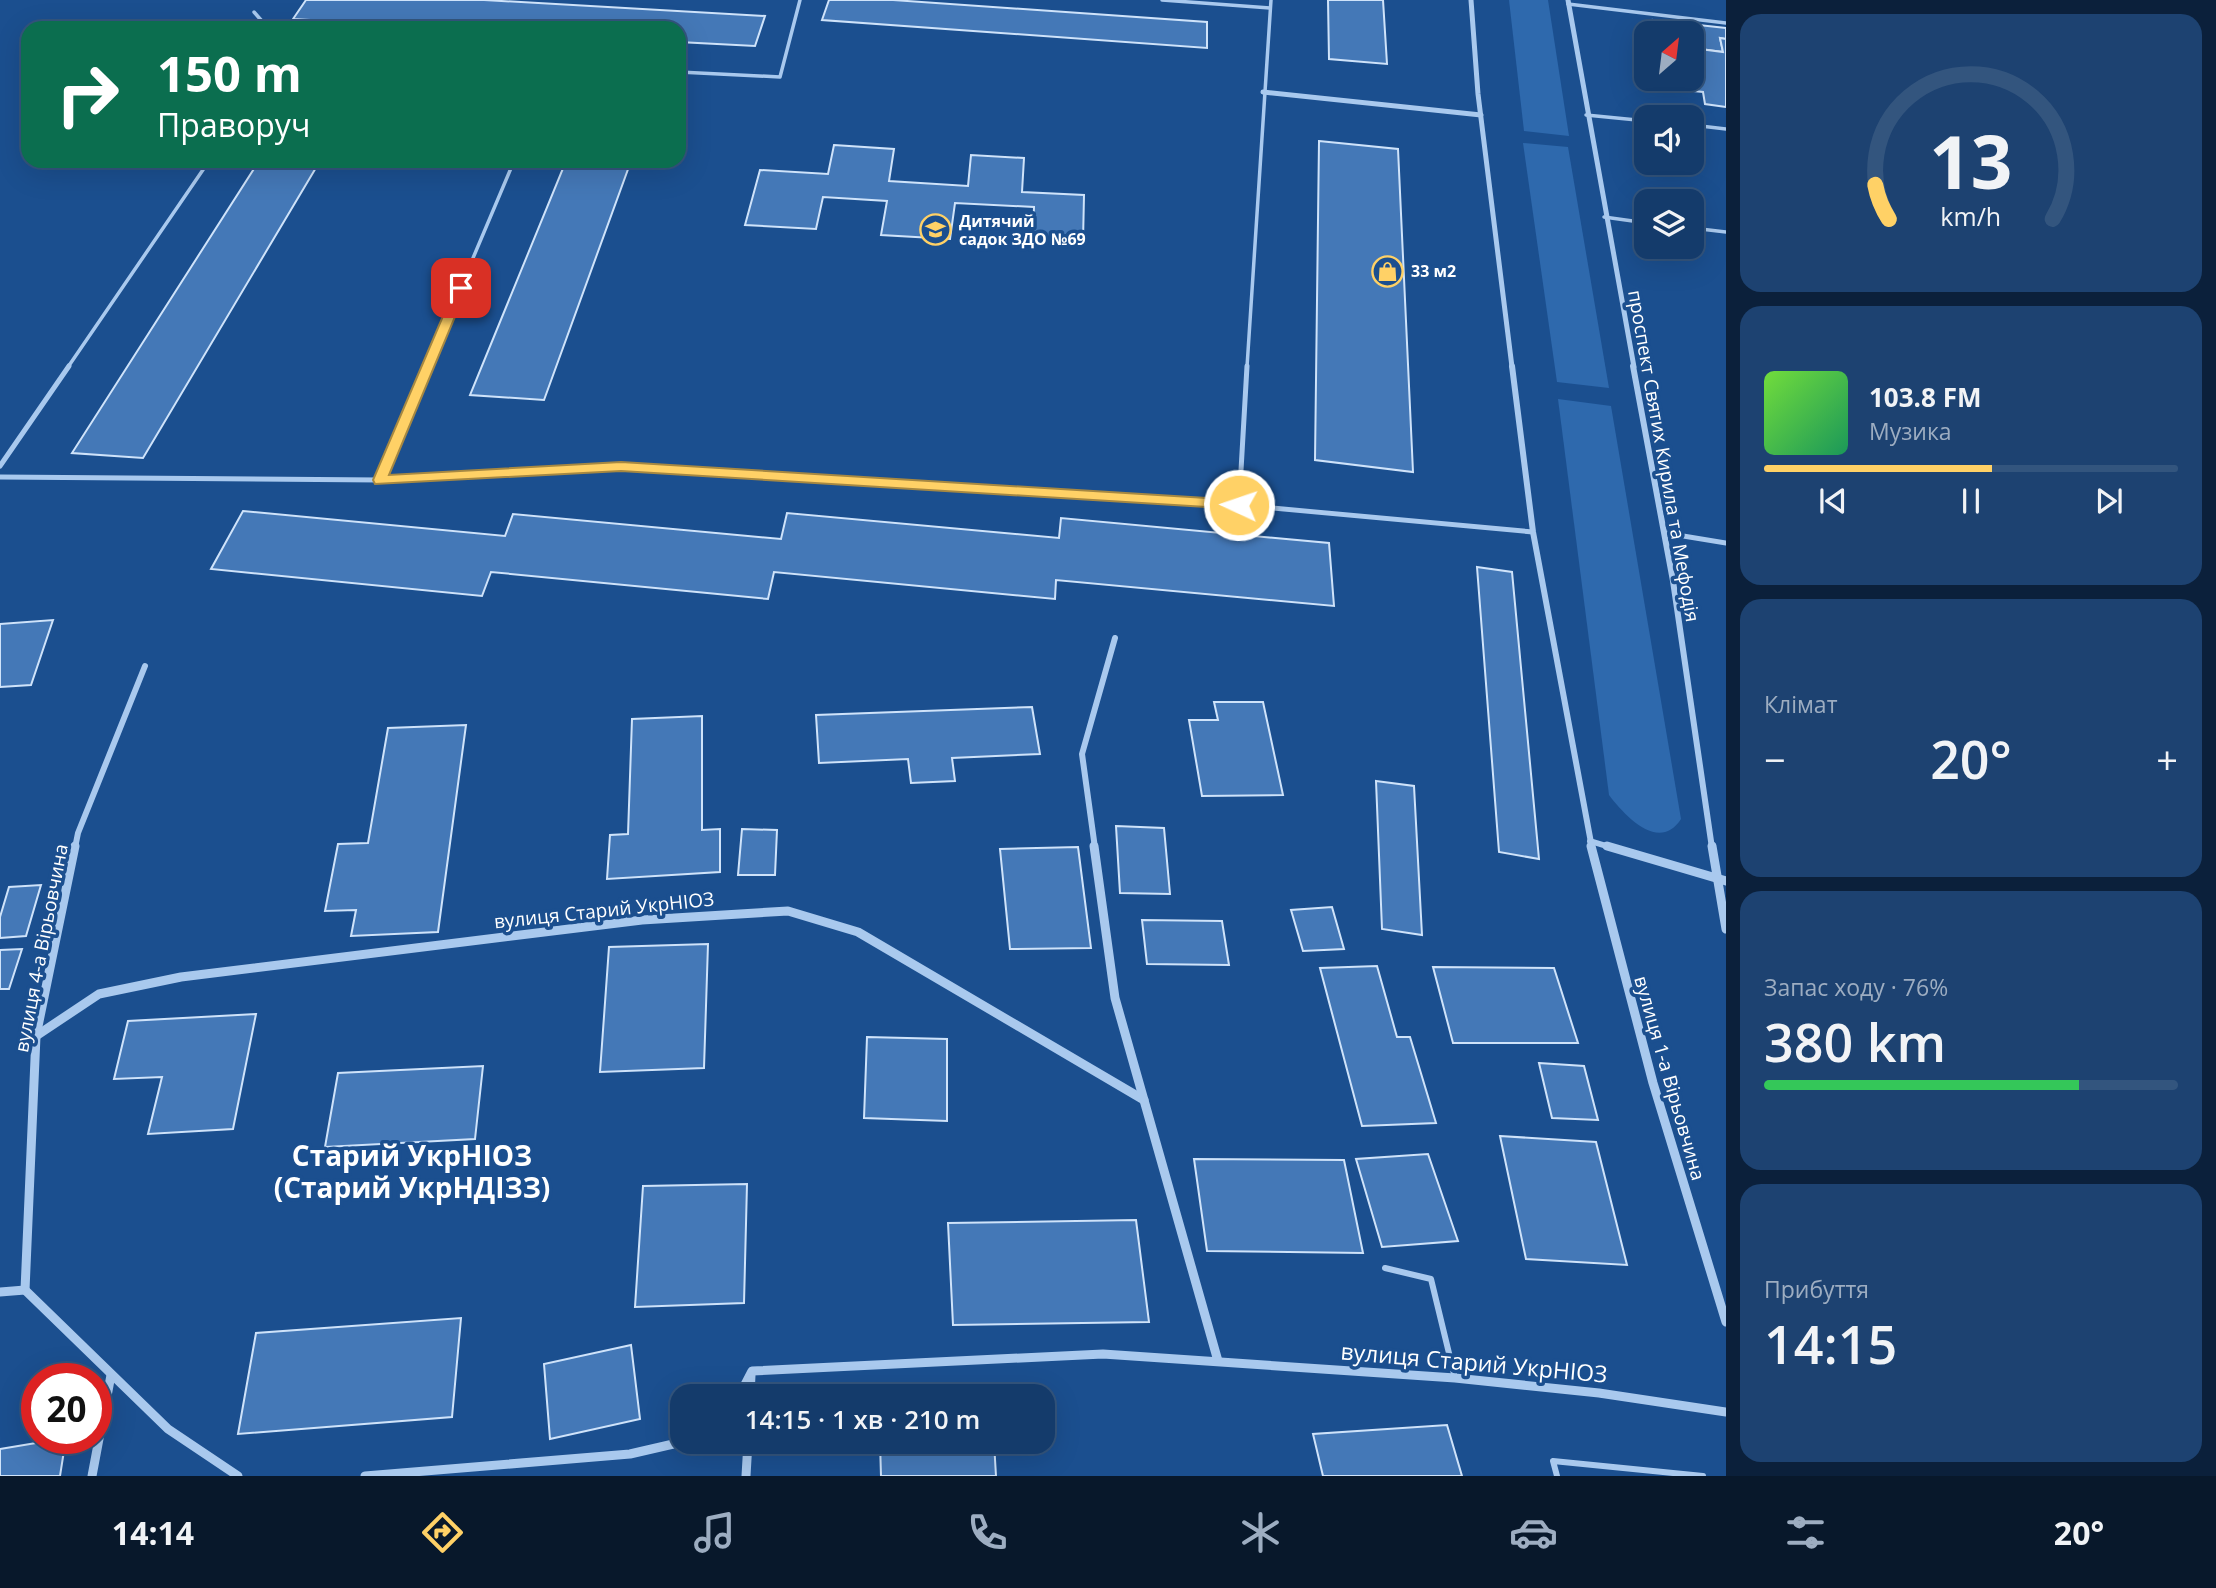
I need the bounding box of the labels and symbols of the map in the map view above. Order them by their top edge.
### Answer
north arrow [1634,21,1704,91]
place label: Дитячий садок ЗДО №69 [959,210,1086,250]
school or university icon: Дитячий садок ЗДО №69 [919,213,953,247]
shop icon: 33 м2 [1371,254,1405,288]
pin [431,258,491,318]
place label: 33 м2 [1411,260,1456,282]
street label: проспект Святих Кирила та Мефодія [1622,288,1706,624]
position arrow [1202,468,1276,542]
street label: вулиця 4-а Вірьовчинa [8,842,74,1054]
street label: вулиця Старий УкрНІОЗ [493,886,715,934]
street label: вулиця 1-а Вірьовчина [1628,973,1712,1183]
district label: Старий УкрНІОЗ (Старий УкрНДІЗЗ) [274,1136,550,1206]
street label: вулиця Старий УкрНІОЗ [1339,1334,1609,1390]
speed limit sign: 20 [21,1363,112,1454]

